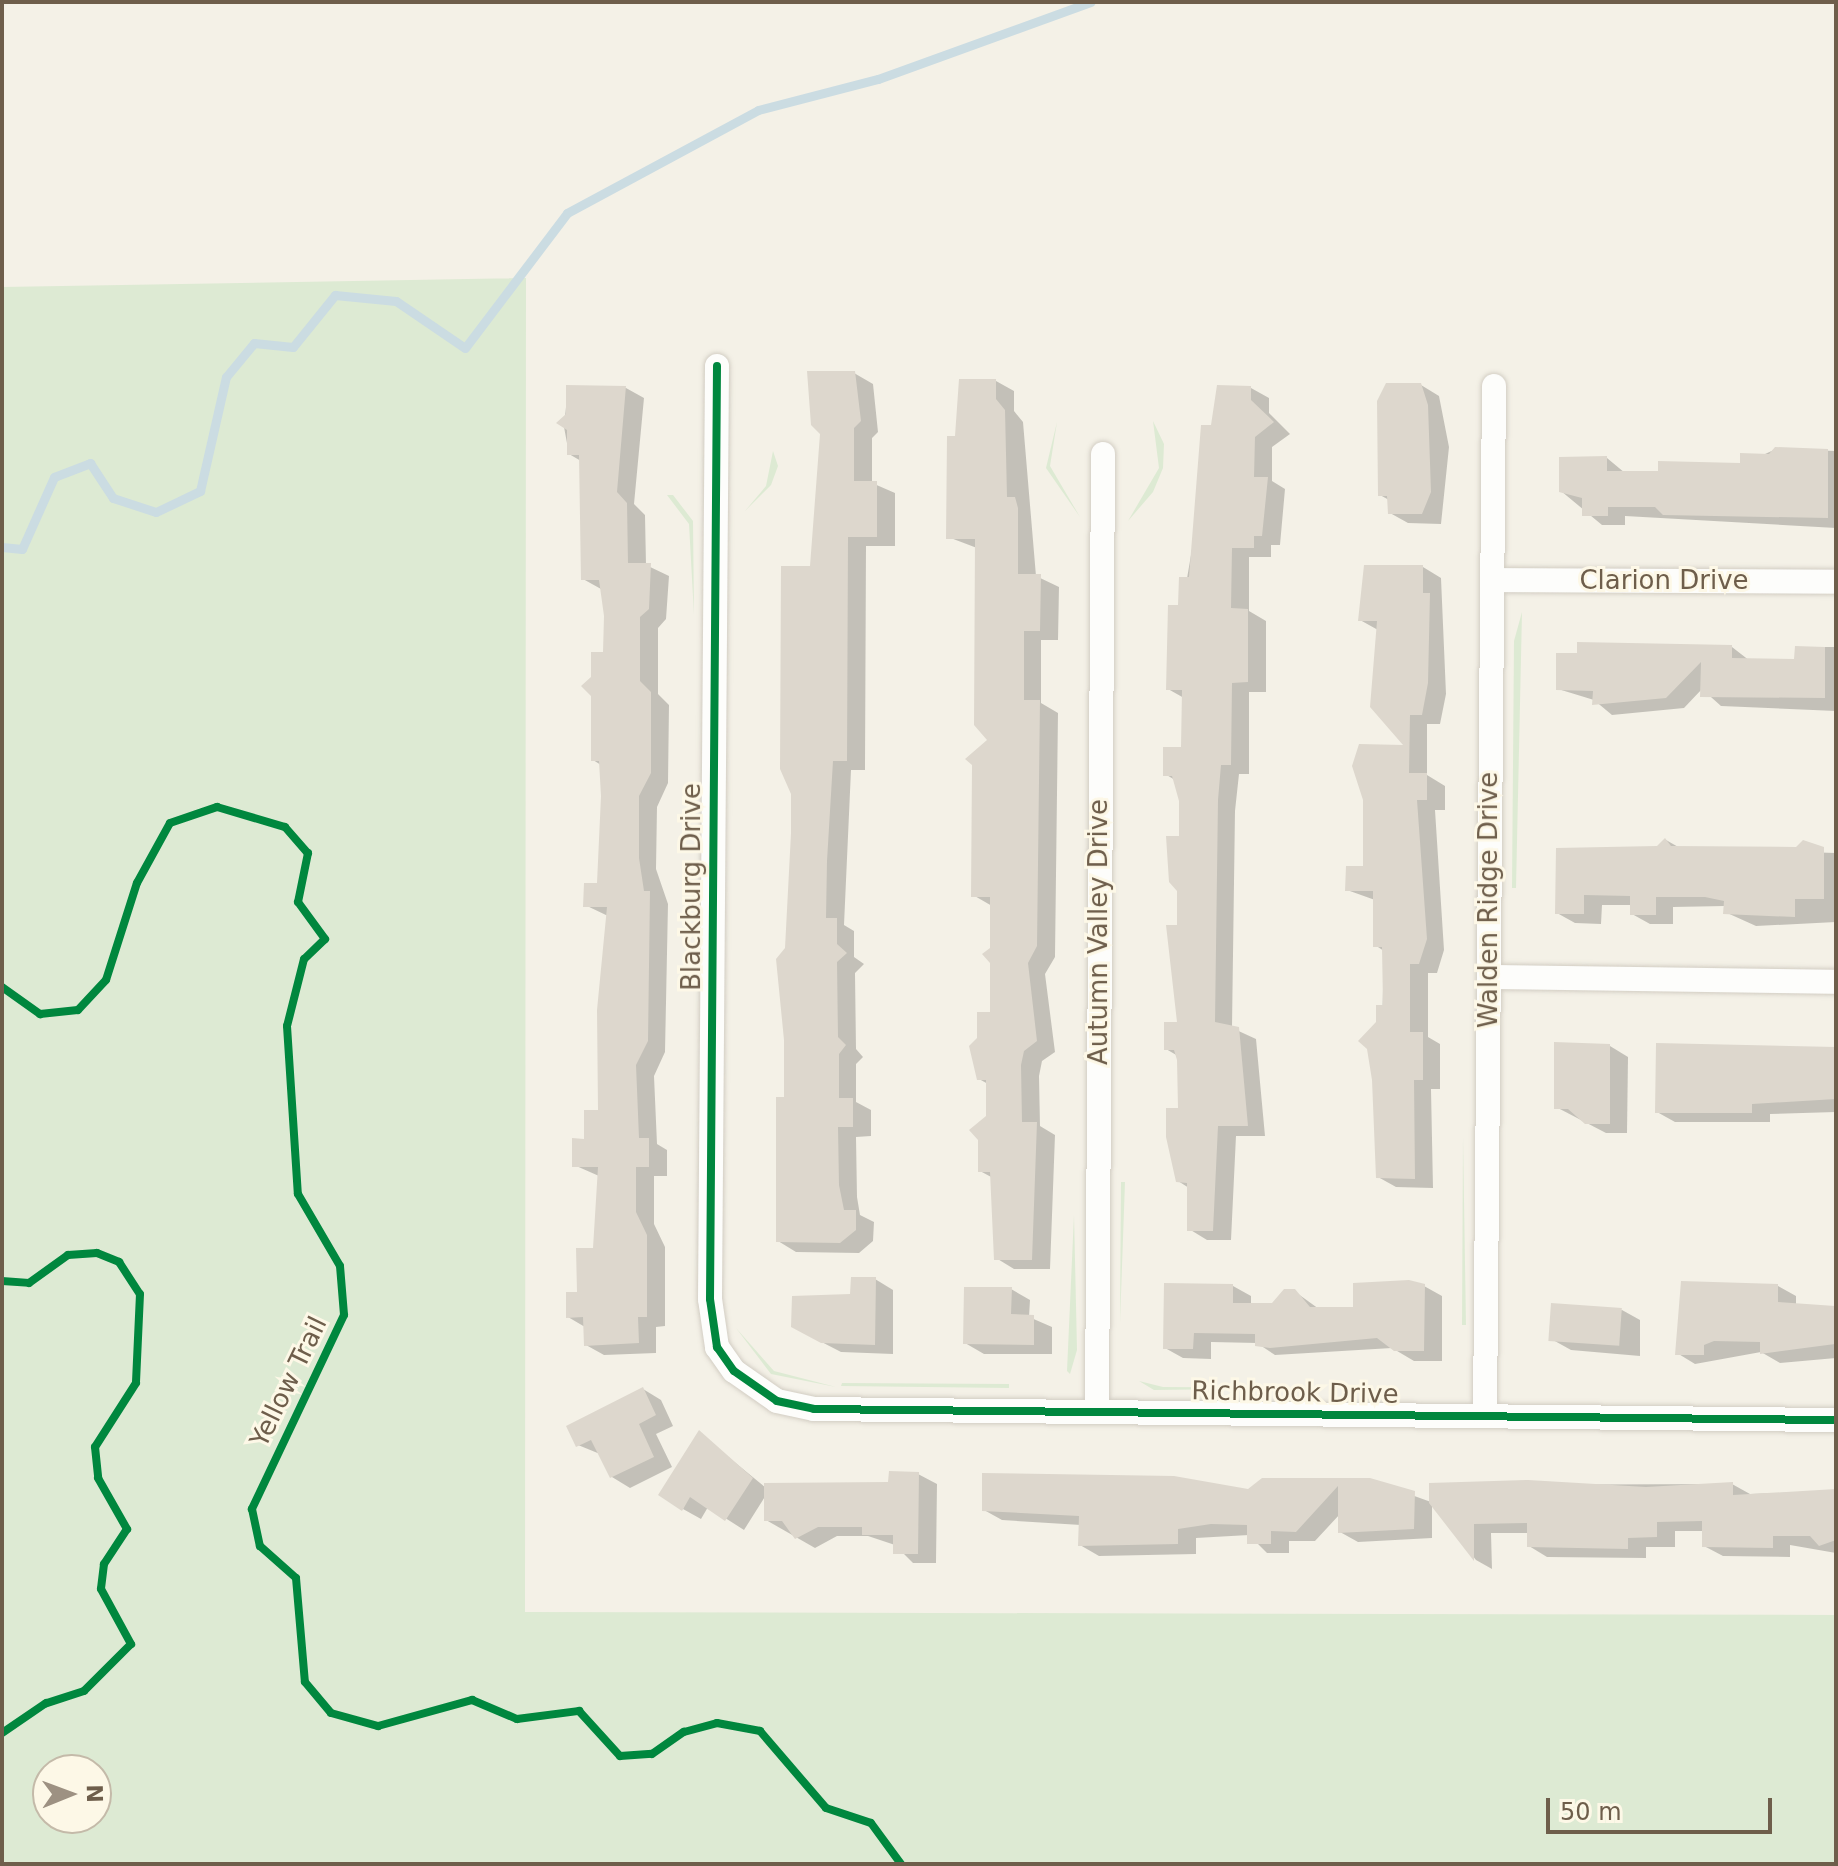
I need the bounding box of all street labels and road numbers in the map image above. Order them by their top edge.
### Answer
street label: Clarion Drive [1579,565,1749,597]
street label: Walden Ridge Drive [1473,772,1505,1028]
street label: Blackburg Drive [676,783,708,991]
street label: Autumn Valley Drive [1083,799,1115,1065]
street label: Yellow Trail [244,1312,334,1452]
street label: Richbrook Drive [1191,1376,1399,1410]

